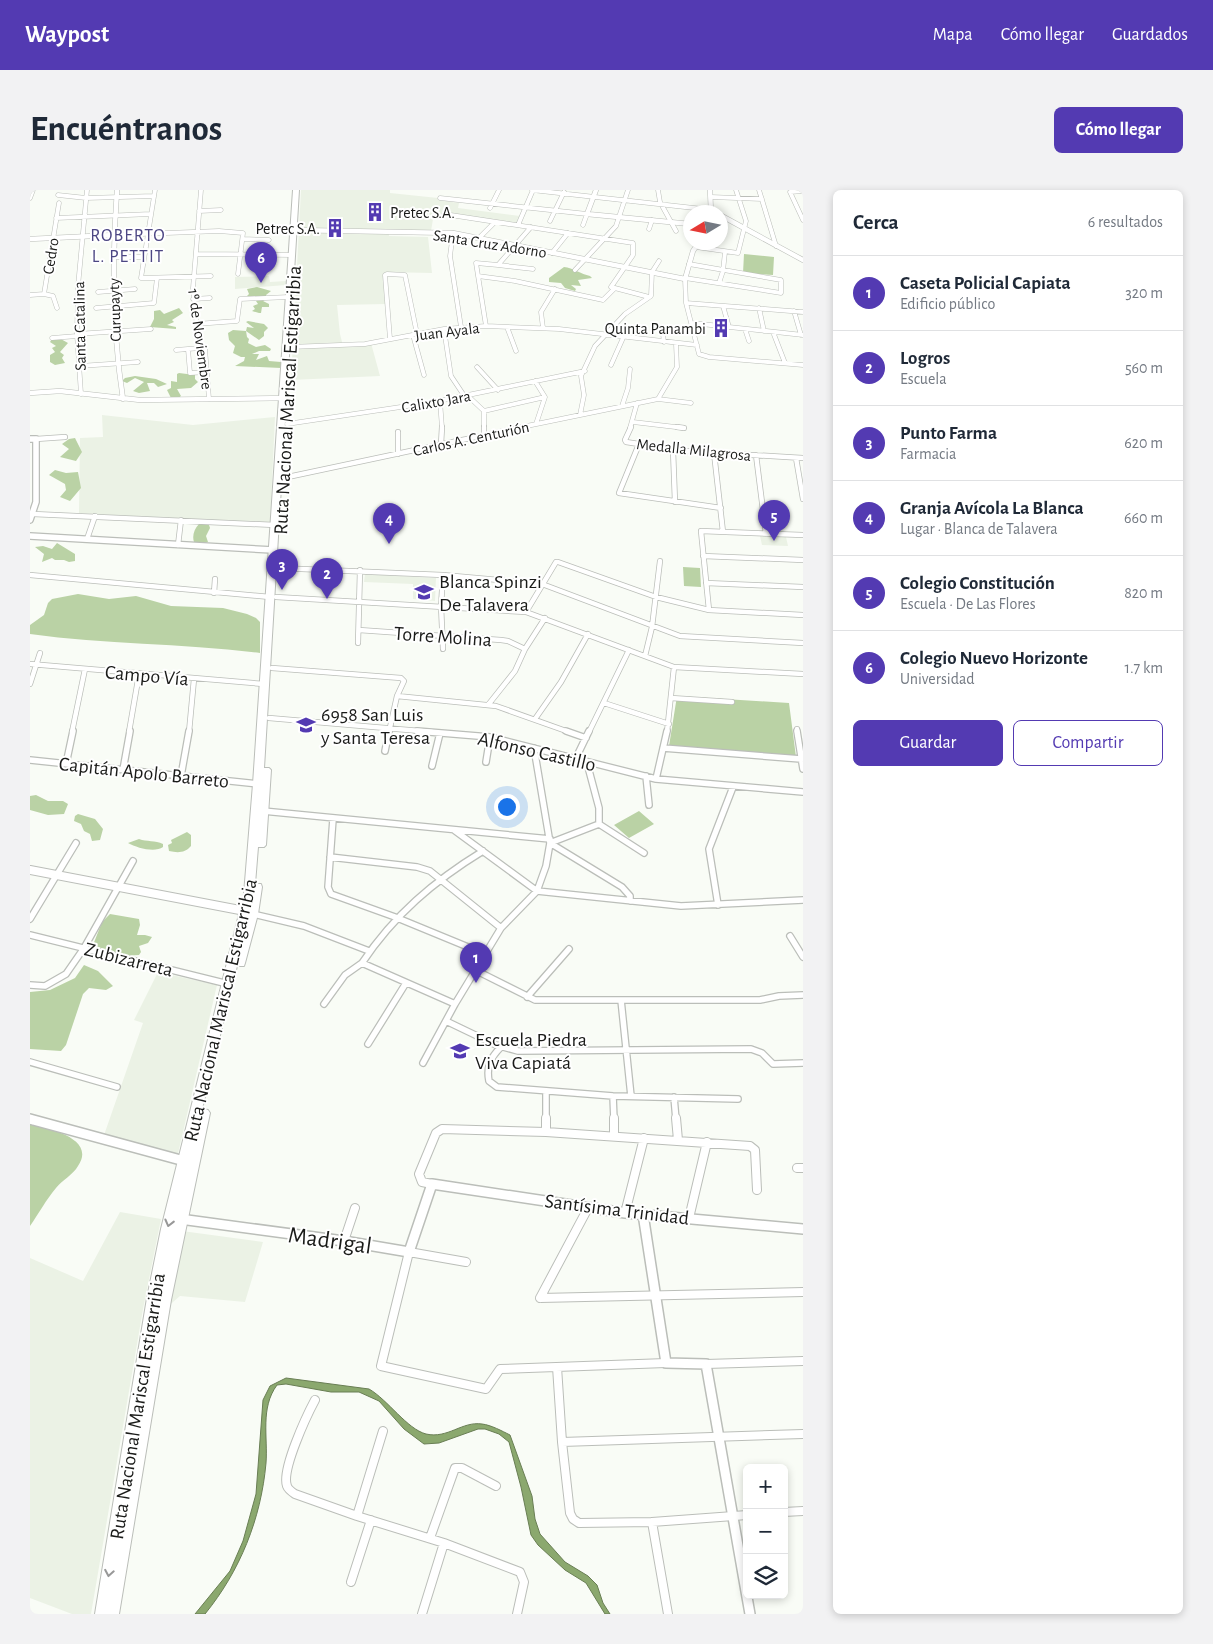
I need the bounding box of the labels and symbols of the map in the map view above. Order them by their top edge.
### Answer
building icon: Pretec S.A. [364,201,386,223]
place label: Pretec S.A. [390,205,455,221]
north arrow [683,205,728,250]
building icon: Petrec S.A. [324,217,346,239]
place label: Petrec S.A. [255,221,320,237]
district label: ROBERTO L. PETTIT [90,227,166,266]
street label: Santa Cruz Adorno [432,227,548,261]
street label: Cedro [40,237,62,276]
pin: 6 [245,242,277,283]
street label: Ruta Nacional Mariscal Estigarribia [271,265,305,535]
street label: Curupayty [106,278,125,342]
street label: Santa Catalina [71,281,89,371]
street label: 1º de Noviembre [185,288,215,391]
building icon: Quinta Panambi [710,317,732,339]
street label: Juan Ayala [414,320,481,345]
place label: Quinta Panambi [605,321,706,338]
street label: Calixto Jara [400,388,472,416]
street label: Carlos A. Centurión [412,419,531,459]
street label: Medalla Milagrosa [636,436,752,464]
pin: 5 [758,500,790,541]
pin: 4 [373,503,405,544]
pin: 3 [266,549,298,590]
pin: 2 [311,558,343,599]
place label: Blanca Spinzi De Talavera [439,572,542,615]
school or university icon: Blanca Spinzi De Talavera [413,581,435,603]
street label: Torre Molina [393,624,493,650]
street label: Campo Vía [104,662,190,690]
place label: 6958 San Luis y Santa Teresa [320,705,430,748]
school or university icon: 6958 San Luis y Santa Teresa [295,714,317,736]
street label: Alfonso Castillo [476,729,598,775]
street label: Capitán Apolo Barreto [58,754,230,792]
your location [494,794,520,820]
street label: Ruta Nacional Mariscal Estigarribia [181,877,261,1144]
street label: Zubizarreta [82,939,175,981]
pin: 1 [460,942,492,983]
place label: Escuela Piedra Viva Capiatá [475,1030,587,1073]
school or university icon: Escuela Piedra Viva Capiatá [449,1040,471,1062]
street label: Santísima Trinidad [544,1191,690,1229]
one-way arrow [164,1218,175,1227]
street label: Madrigal [287,1223,373,1259]
street label: Ruta Nacional Mariscal Estigarribia [107,1272,169,1541]
one-way arrow [105,1568,115,1577]

